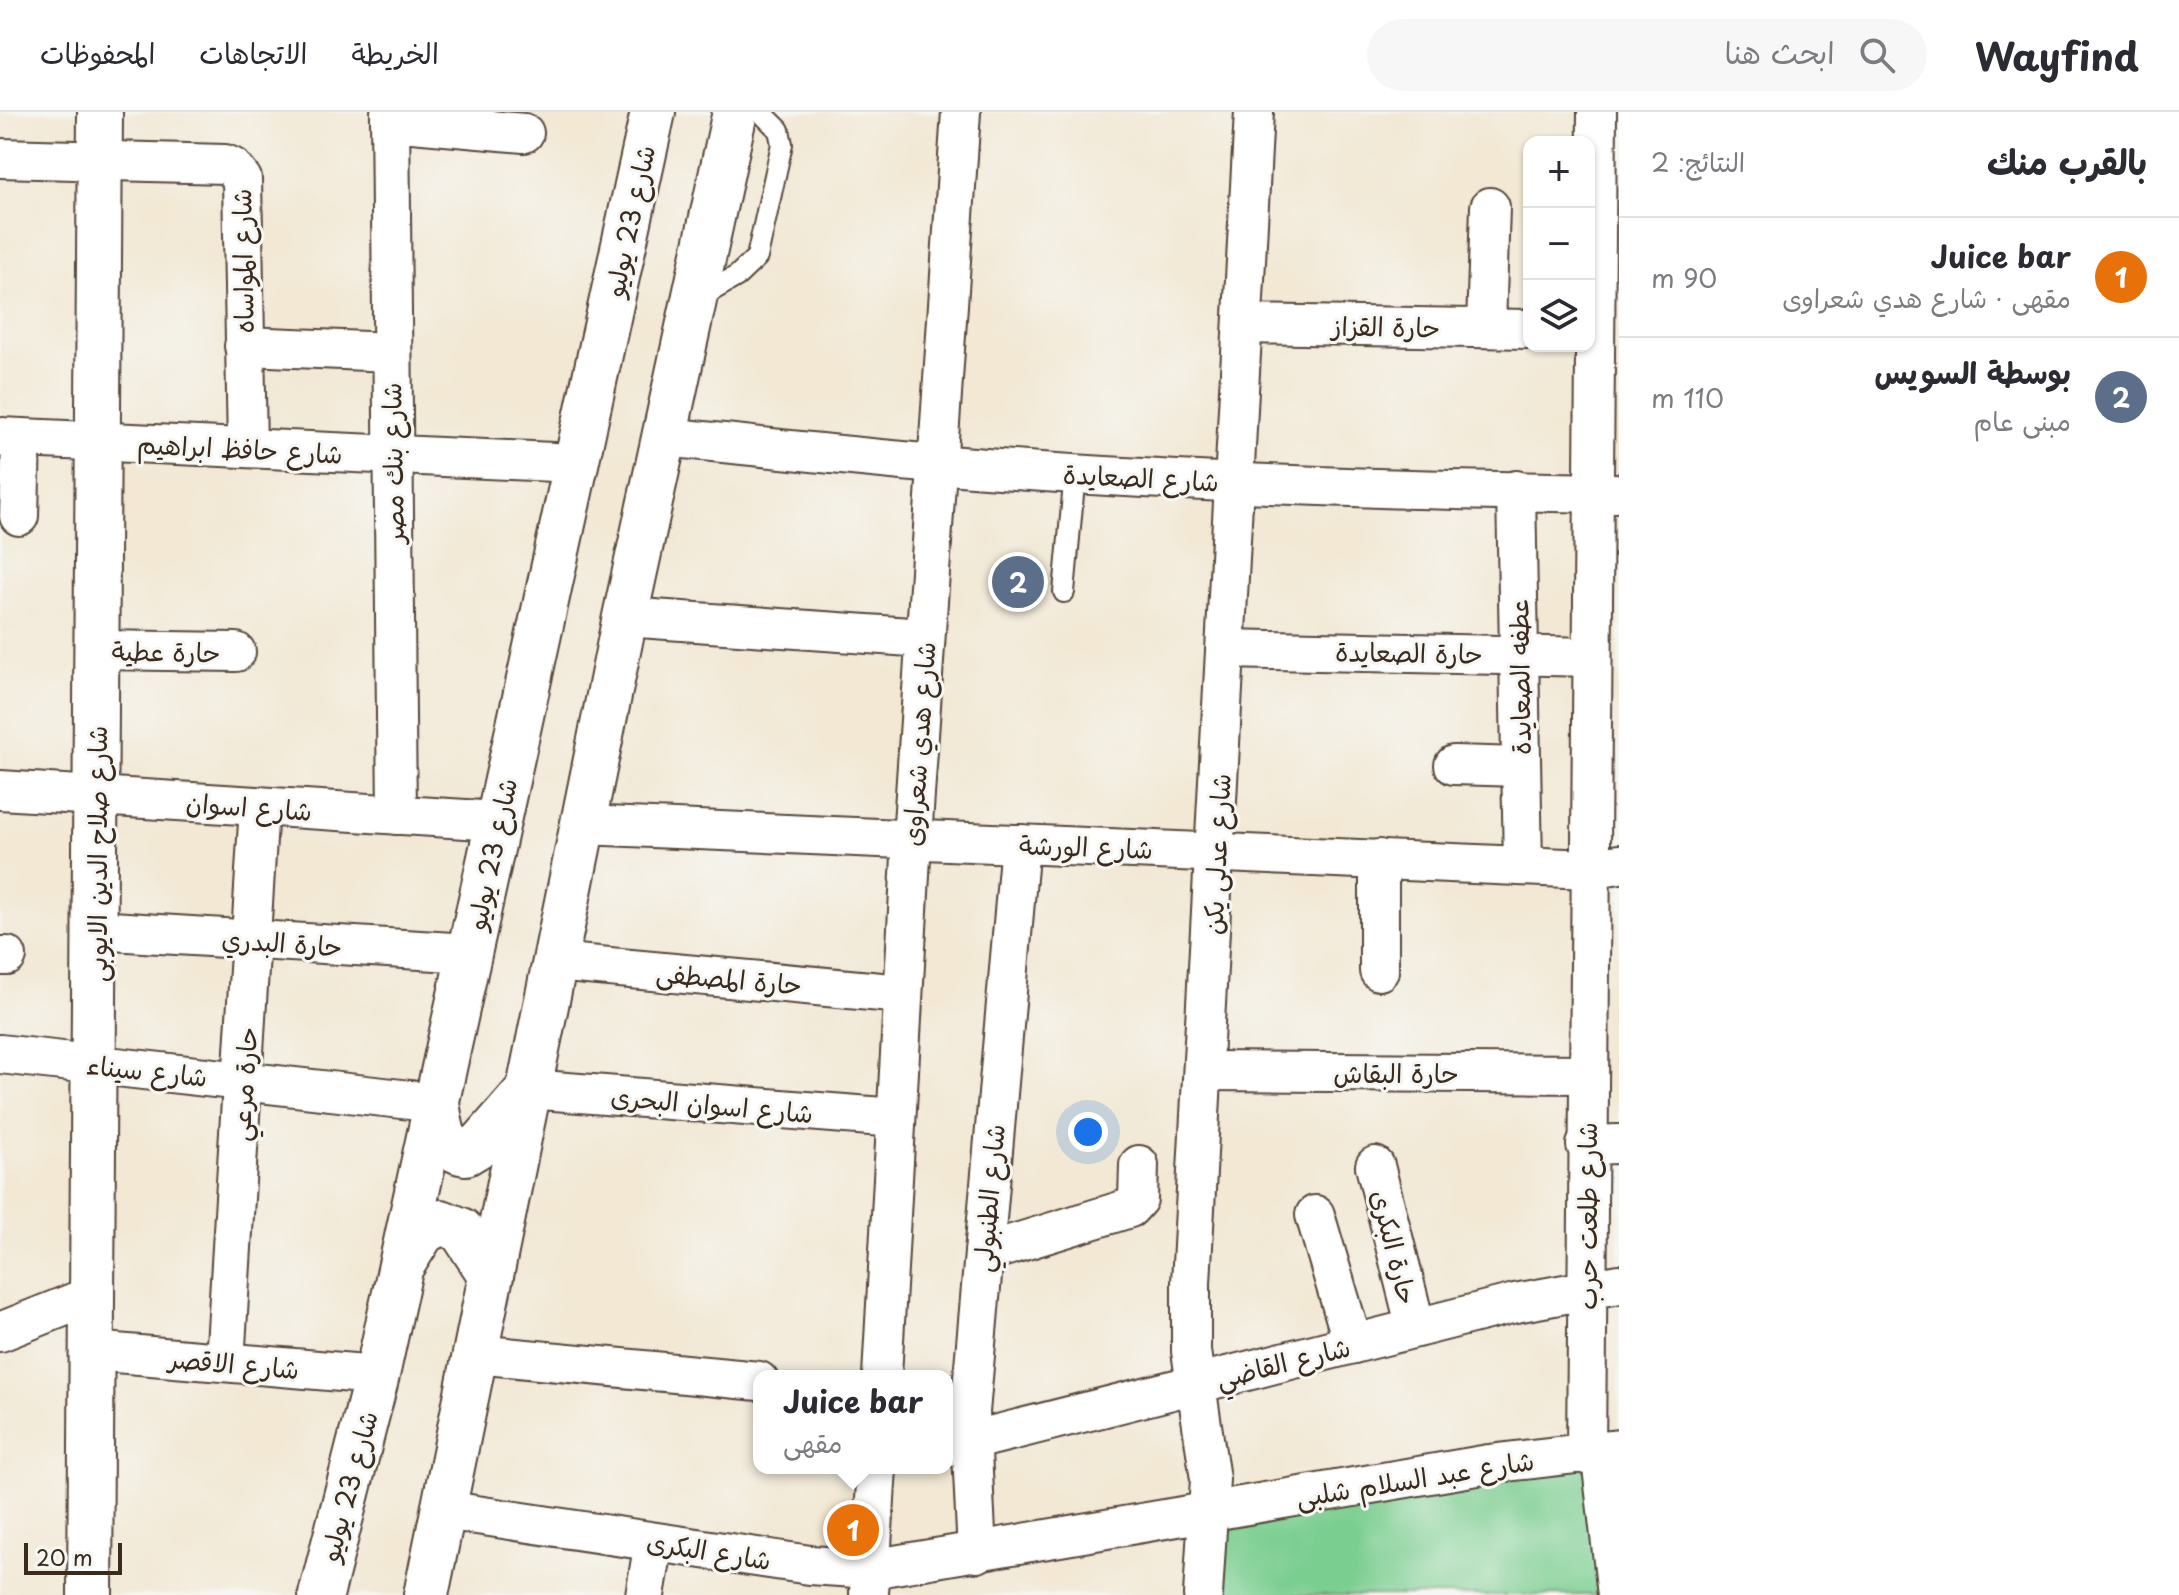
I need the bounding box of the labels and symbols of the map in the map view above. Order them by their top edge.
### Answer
street label: شارع 23 يوليو [594,141,664,302]
street label: شارع المواساه [221,188,263,334]
street label: حارة القزاز [1329,306,1441,346]
street label: شارع بنك مصر [371,382,413,546]
street label: شارع حافظ ابراهيم [136,423,344,475]
street label: شارع الصعايدة [1062,453,1220,501]
pin: 2 [992,552,1044,612]
street label: عطفه الصعايدة [1498,599,1540,755]
street label: حارة عطية [111,631,221,671]
street label: حارة الصعايدة [1335,631,1483,673]
street label: شارع هدي شعراوى [891,640,946,848]
street label: شارع صلاح الدين الايوبى [77,726,116,982]
street label: شارع عدلى يكن [1192,772,1240,936]
street label: شارع 23 يوليو [456,774,526,935]
street label: شارع اسوان [185,782,313,830]
street label: شارع الورشة [1018,824,1154,868]
street label: حارة البدري [220,918,344,967]
street label: حارة المصطفى [654,952,804,1004]
street label: حارة مرعي [220,1025,271,1143]
street label: شارع سيناء [85,1044,209,1096]
street label: حارة البقاش [1333,1053,1459,1092]
street label: شارع اسوان البحرى [609,1076,815,1132]
your location [1068,1112,1108,1152]
street label: شارع الطنبولي [962,1122,1019,1274]
street label: شارع طلعت حرب [1567,1122,1606,1310]
street label: حارة البكرى [1362,1185,1428,1309]
street label: شارع القاضي [1212,1327,1355,1402]
street label: شارع الاقصر [165,1338,301,1388]
street label: شارع 23 يوليو [309,1406,387,1567]
street label: شارع عبد السلام شلبى [1293,1440,1537,1518]
pin: 1 [827,1500,879,1560]
street label: شارع البكرى [644,1521,774,1579]
scale bar [24,1539,122,1575]

